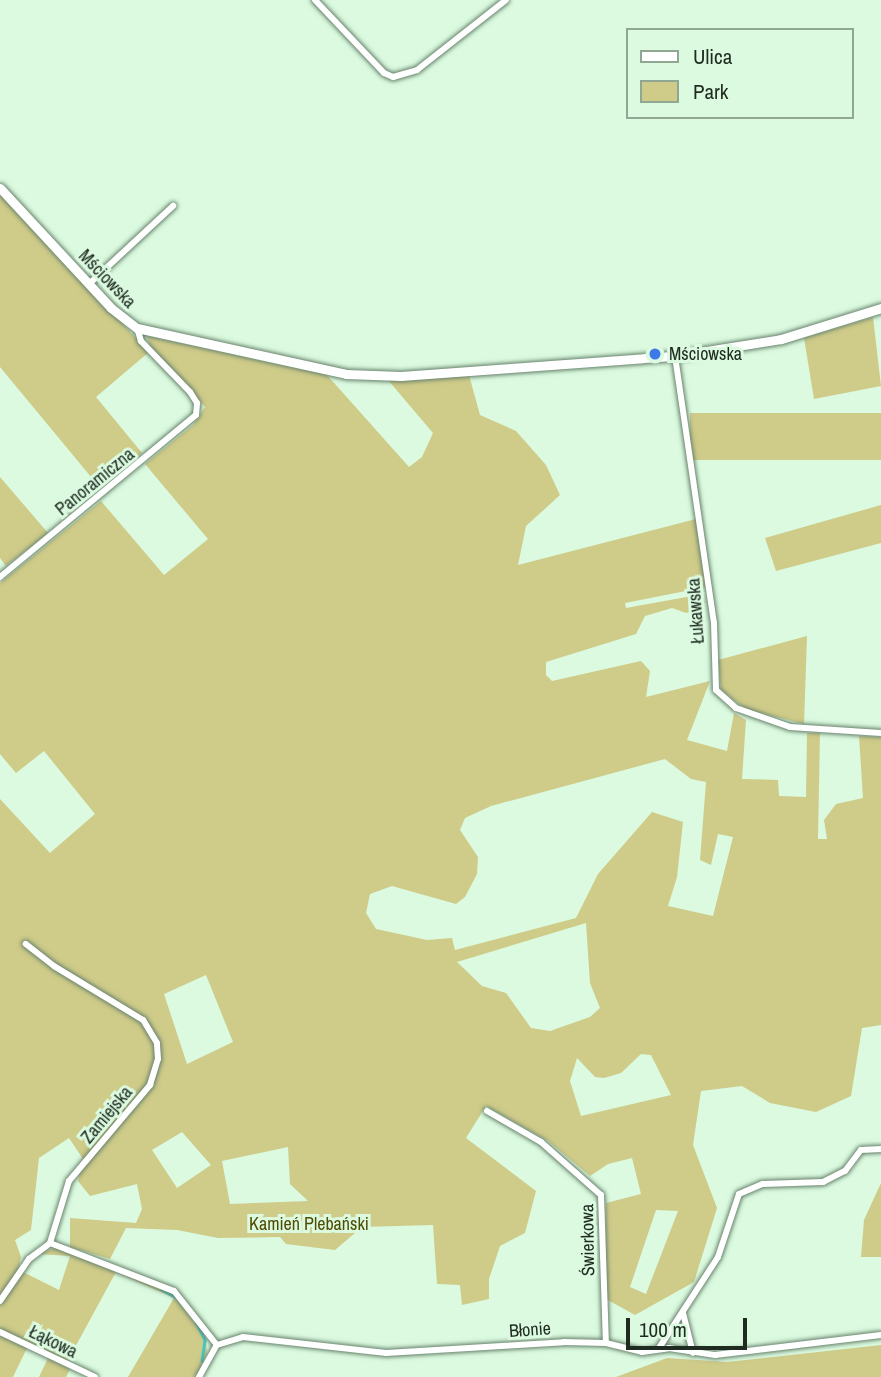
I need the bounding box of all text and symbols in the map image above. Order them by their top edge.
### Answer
legend [626,28,853,119]
text: Ulica [693,42,732,71]
text: Park [693,77,728,106]
street label: Mściowska [74,245,140,313]
place label: Mściowska [669,343,742,365]
marker: Mściowska [647,346,663,362]
street label: Panoramiczna [51,444,139,520]
street label: Łukawska [683,578,709,644]
street label: Zamiejska [77,1082,137,1148]
street label: Świerkowa [577,1204,599,1276]
park label: Kamień Plebański [249,1213,369,1235]
scale bar [629,1304,750,1348]
text: 100 m [639,1315,687,1344]
street label: Błonie [508,1318,552,1342]
street label: Łąkowa [25,1321,81,1363]

